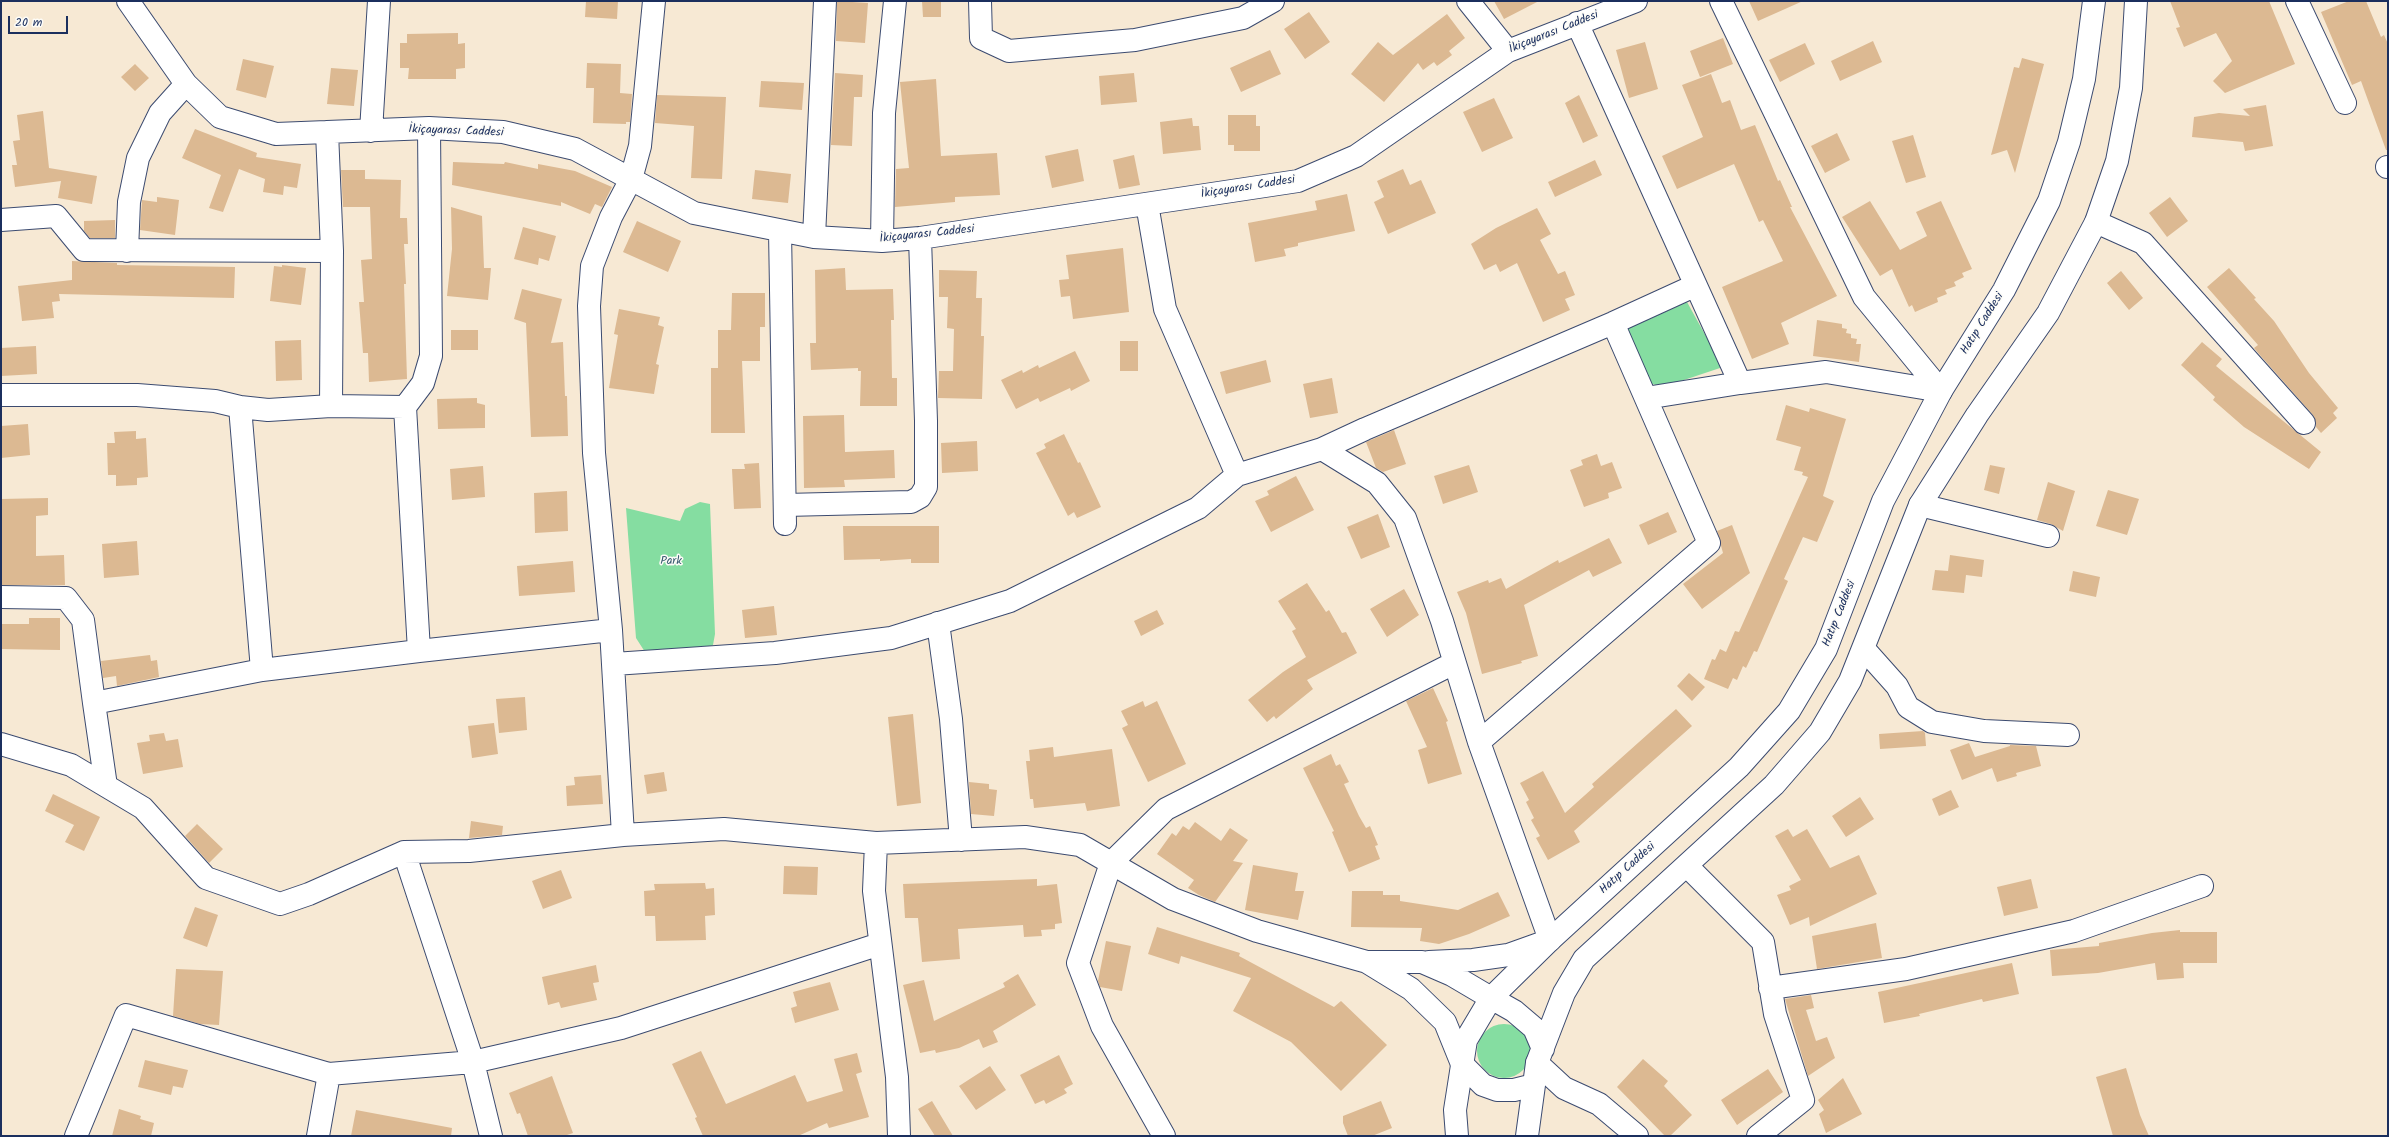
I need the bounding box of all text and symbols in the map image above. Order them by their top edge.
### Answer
scale bar [10,8,70,34]
street label: İkiçayarası Caddesi [1507,8,1601,58]
text: 20 m [15,13,42,32]
street label: İkiçayarası Caddesi [408,123,504,141]
street label: İkiçayarası Caddesi [1200,173,1296,203]
street label: İkiçayarası Caddesi [879,223,975,247]
street label: Hatıp Caddesi [1958,290,2008,358]
park label: Park [660,555,682,569]
street label: Hatıp Caddesi [1820,579,1860,649]
street label: Hatıp Caddesi [1597,840,1659,898]

